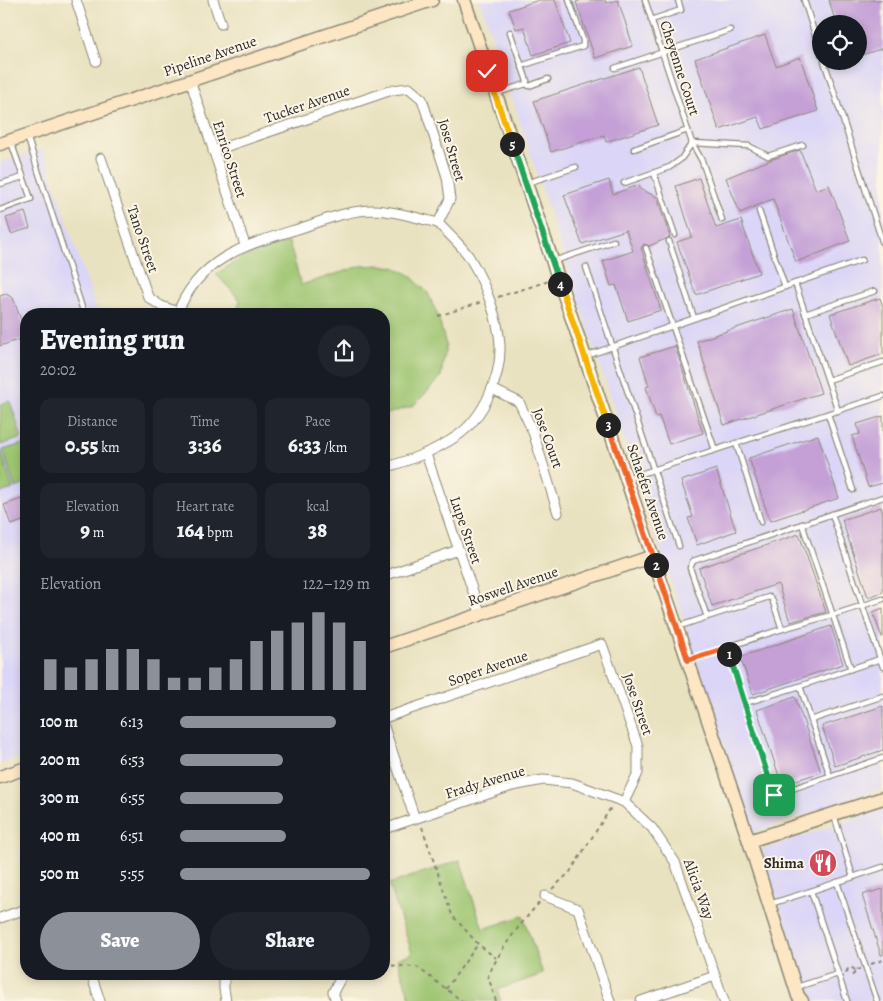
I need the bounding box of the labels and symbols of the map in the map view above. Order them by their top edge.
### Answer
street label: Cheyenne Court [655,18,705,118]
street label: Pipeline Avenue [161,31,260,81]
pin [466,50,508,92]
street label: Tucker Avenue [261,80,353,128]
street label: Jose Street [434,116,470,184]
street label: Enrico Street [208,118,252,200]
pin: 5 [500,132,524,156]
street label: Tano Street [122,203,164,275]
pin: 4 [548,272,572,296]
street label: Jose Court [528,405,568,471]
pin: 3 [596,412,620,438]
street label: Schaefer Avenue [622,441,674,543]
street label: Lupe Street [445,494,487,566]
pin: 2 [644,552,668,578]
street label: Roswell Avenue [465,561,561,611]
pin: 1 [716,642,742,666]
street label: Soper Avenue [445,645,531,691]
street label: Jose Street [618,670,658,738]
street label: Frady Avenue [443,760,528,804]
pin [753,774,795,816]
restaurant icon: Shima [808,848,838,878]
place label: Shima [764,853,805,873]
street label: Alicia Way [678,855,719,922]

